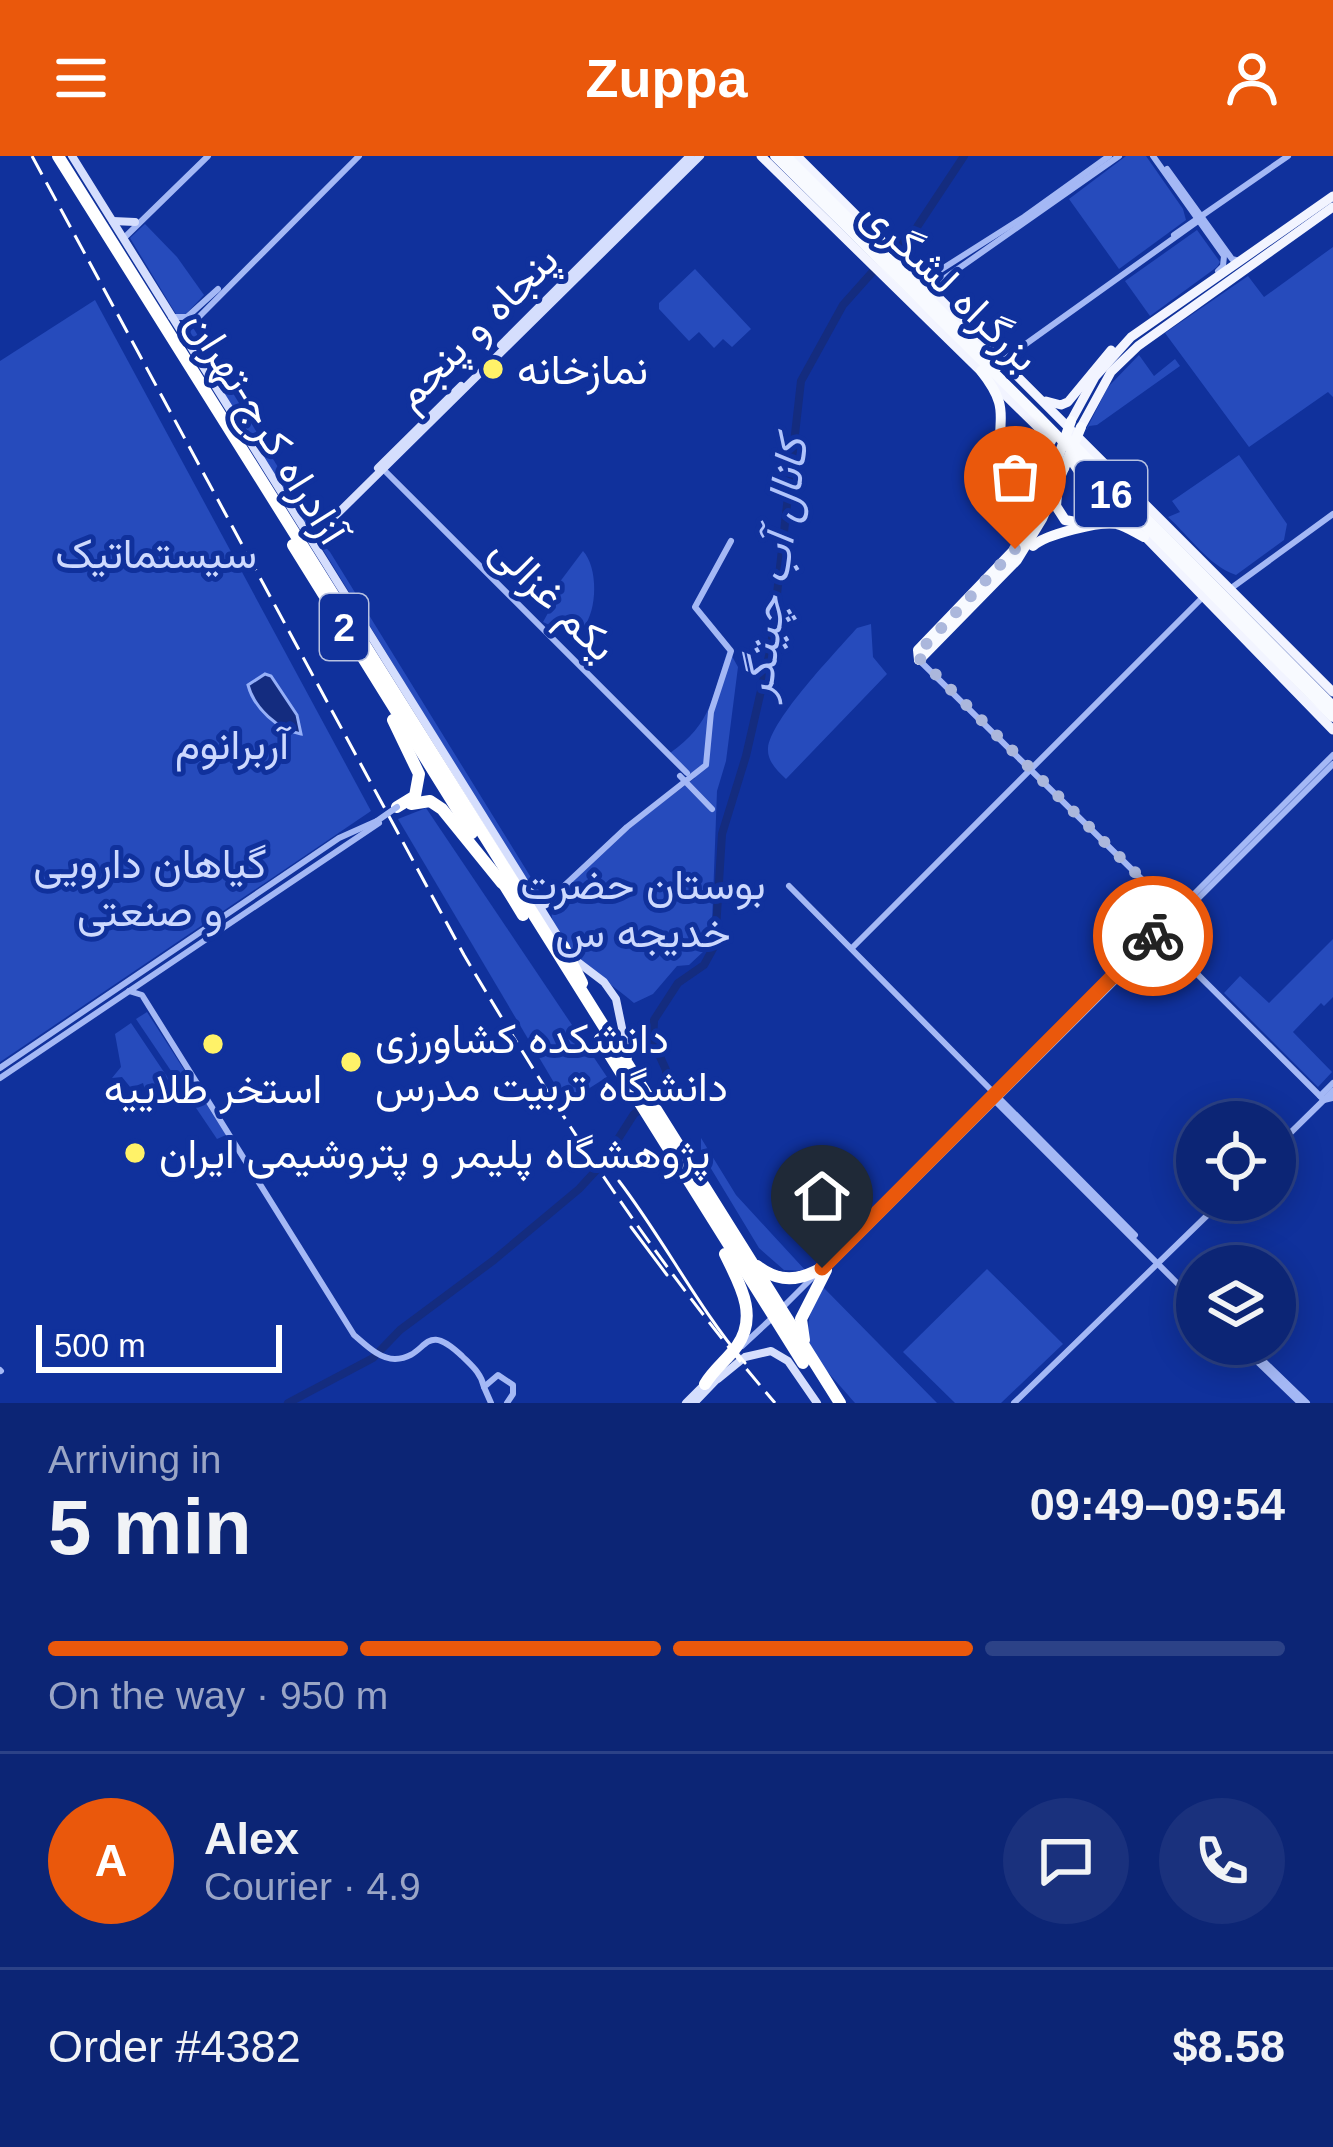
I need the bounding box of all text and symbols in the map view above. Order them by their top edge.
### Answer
icon: menu [48,45,114,111]
icon: person [1219,45,1285,111]
text: Zuppa [586,48,747,108]
street label: بزرگراه لشگری [851,189,1049,383]
street label: پنجاه و پنجم [385,236,571,422]
street label: آزادراه کرج-تهران [172,302,359,558]
place label: نمازخانه [517,346,648,396]
marker: نمازخانه [480,356,506,382]
pin [964,426,1066,549]
water label: کانال آب چیتگر [730,427,824,706]
icon: bag [982,444,1048,510]
road number: 16 [1075,461,1147,527]
street label: یکم غزالی [479,526,626,673]
park label: سیستماتیک [55,530,257,577]
road number: 2 [320,594,368,660]
park label: آربرانوم [175,721,292,772]
park label: گیاهان دارویی و صنعتی [33,840,267,937]
park label: بوستان حضرت خدیجه س [520,861,766,958]
courier [1093,876,1213,996]
icon: bike [1120,903,1186,969]
place label: دانشکده کشاورزی دانشگاه تربیت مدرس [375,1015,728,1113]
marker: استخر طلاییه [200,1031,226,1057]
marker: دانشکده کشاورزی دانشگاه تربیت مدرس [338,1049,364,1075]
place label: استخر طلاییه [104,1065,322,1115]
map controls [1176,1101,1296,1365]
button: locate [1176,1101,1296,1221]
place label: پژوهشگاه پلیمر و پتروشیمی ایران [159,1130,710,1182]
marker: پژوهشگاه پلیمر و پتروشیمی ایران [122,1140,148,1166]
pin [771,1145,873,1268]
icon: home [789,1163,855,1229]
button: layers [1176,1245,1296,1365]
scale bar [36,1319,282,1372]
text: 500 m [54,1327,146,1364]
text: Arriving in [48,1438,221,1481]
text: 09:49–09:54 [1030,1479,1285,1530]
text: 5 min [48,1483,252,1571]
text: On the way · 950 m [48,1674,388,1717]
button: chat [1003,1798,1129,1924]
button: phone [1159,1798,1285,1924]
text: Alex [204,1813,299,1864]
text: A [95,1835,127,1886]
text: Courier · 4.9 [204,1865,421,1908]
text: Order #4382 [48,2021,301,2072]
text: $8.58 [1172,2021,1285,2072]

